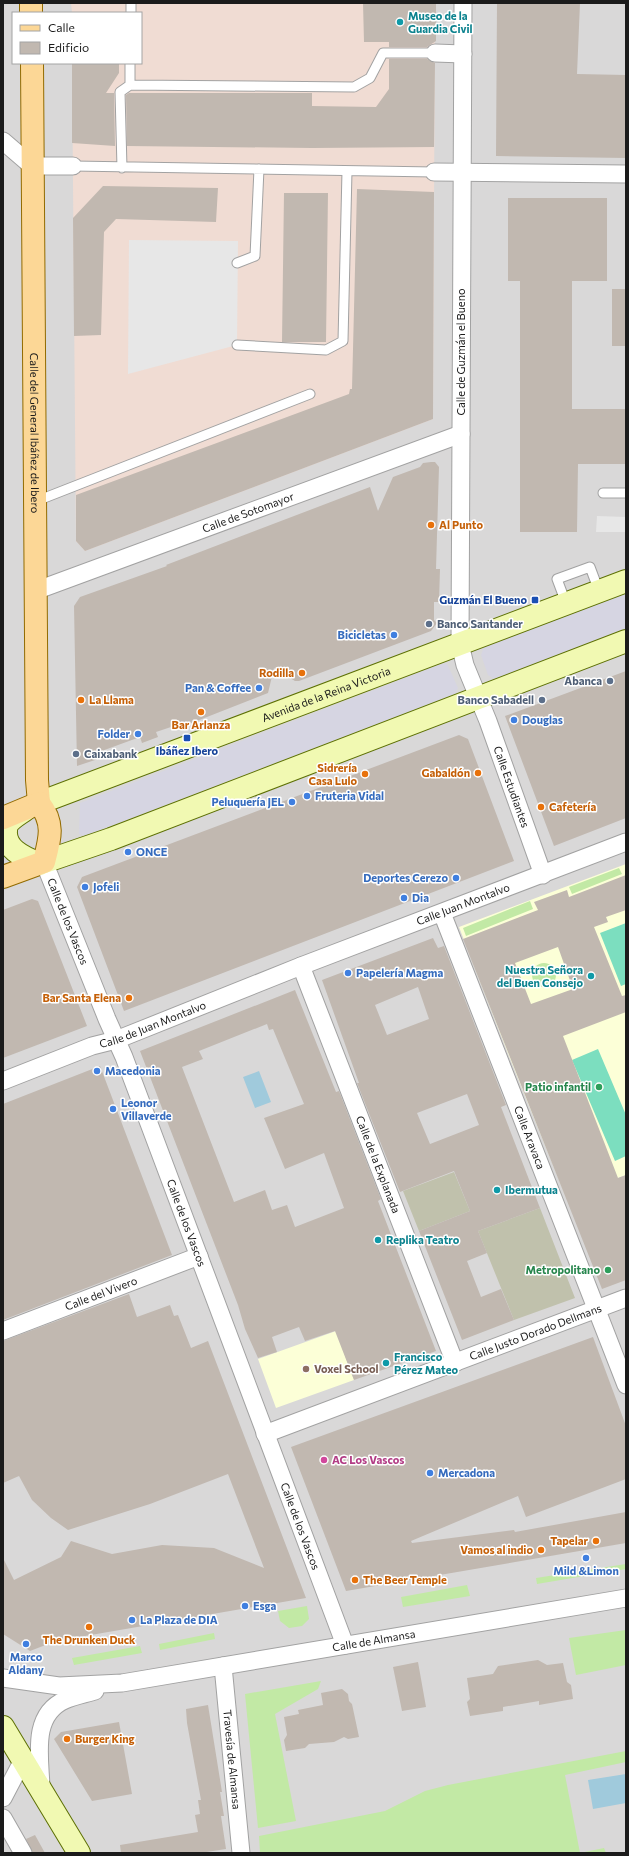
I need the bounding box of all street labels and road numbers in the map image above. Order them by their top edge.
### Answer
street label: Calle de Guzmán el Bueno [454,288,467,416]
street label: Calle del General Ibáñez de Ibero [28,353,42,514]
street label: Calle de Sotomayor [200,489,296,535]
street label: Avenida de la Reina Victoria [260,664,392,724]
street label: Calle Estudiantes [491,744,532,829]
street label: Calle de los Vascos [45,876,91,966]
street label: Calle Juan Montalvo [414,880,512,927]
street label: Calle de Juan Montalvo [98,998,208,1050]
street label: Calle Aravaca [512,1104,548,1171]
street label: Calle de la Explanada [354,1114,403,1215]
street label: Calle de los Vascos [165,1177,209,1268]
street label: Calle del Vivero [63,1273,139,1313]
street label: Calle Justo Dorado Dellmans [467,1301,603,1362]
street label: Calle de los Vascos [278,1481,323,1571]
street label: Calle de Almansa [331,1627,416,1653]
street label: Travesía de Almansa [221,1709,244,1810]

